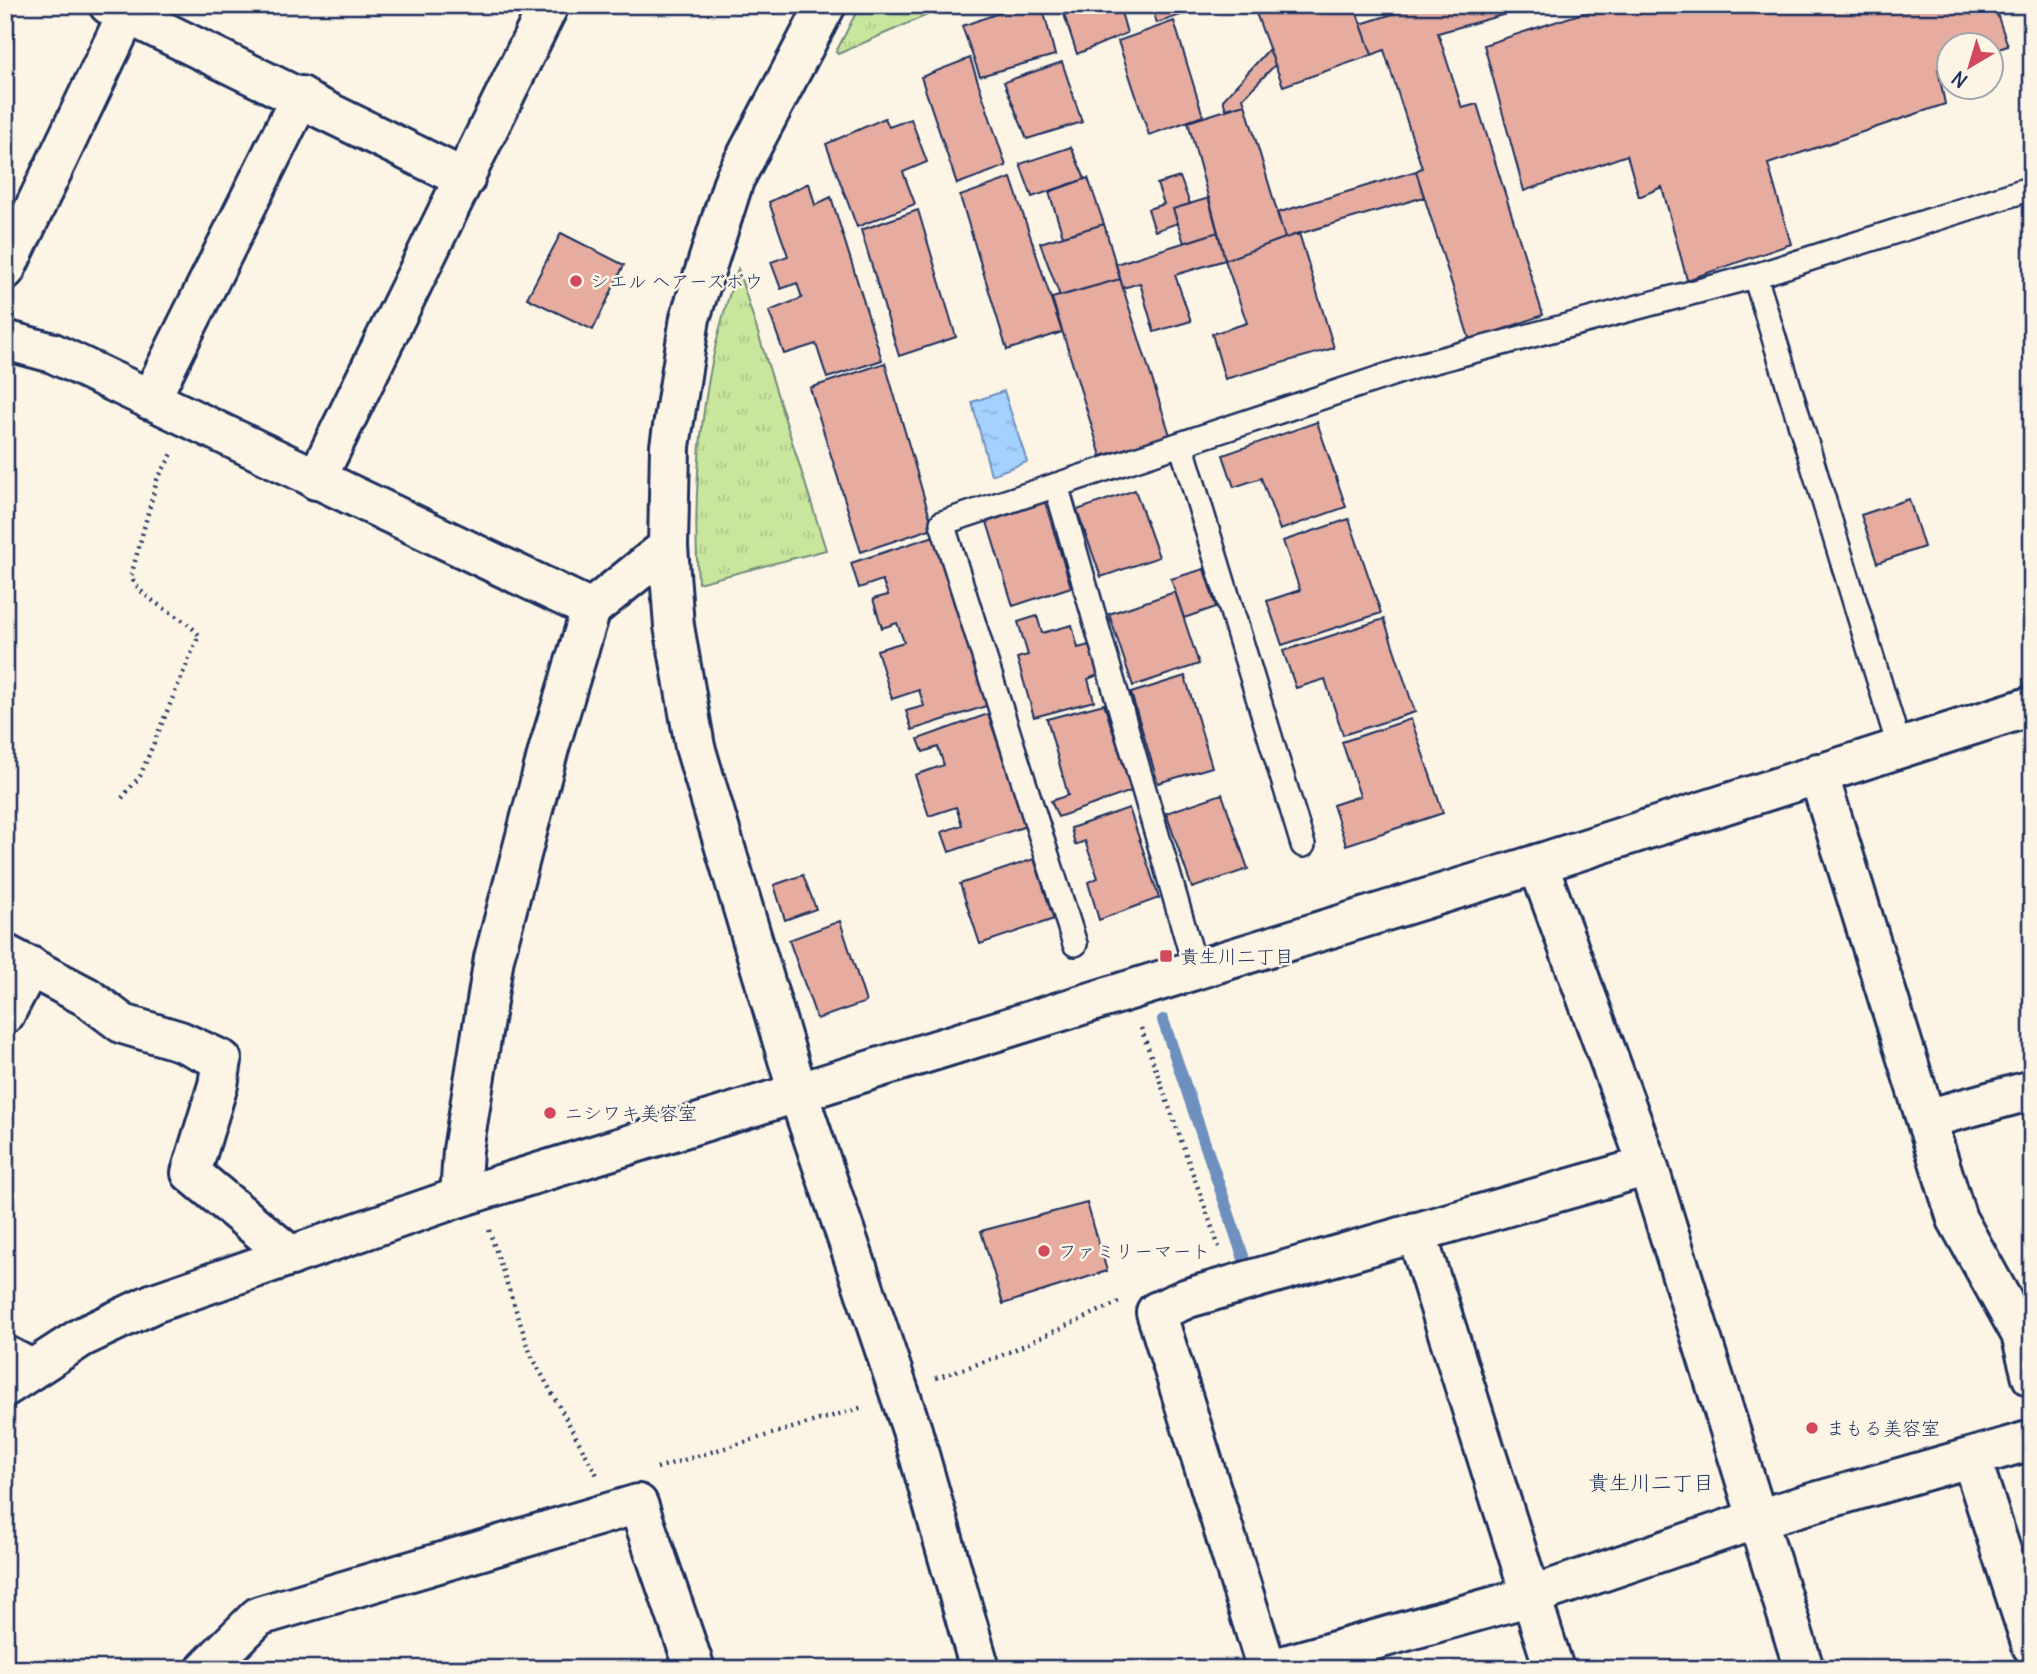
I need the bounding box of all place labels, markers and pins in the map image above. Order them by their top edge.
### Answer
place label: シエル ヘアーズボウ [590,269,763,293]
marker: シエル ヘアーズボウ [568,273,584,289]
place label: 貴生川二丁目 [1180,944,1294,968]
marker: 貴生川二丁目 [1158,948,1174,964]
place label: ニシワキ美容室 [564,1101,697,1125]
marker: ニシワキ美容室 [542,1105,558,1121]
place label: ファミリーマート [1058,1239,1210,1263]
marker: ファミリーマート [1036,1243,1052,1259]
place label: まもる美容室 [1826,1416,1940,1440]
marker: まもる美容室 [1804,1420,1820,1436]

